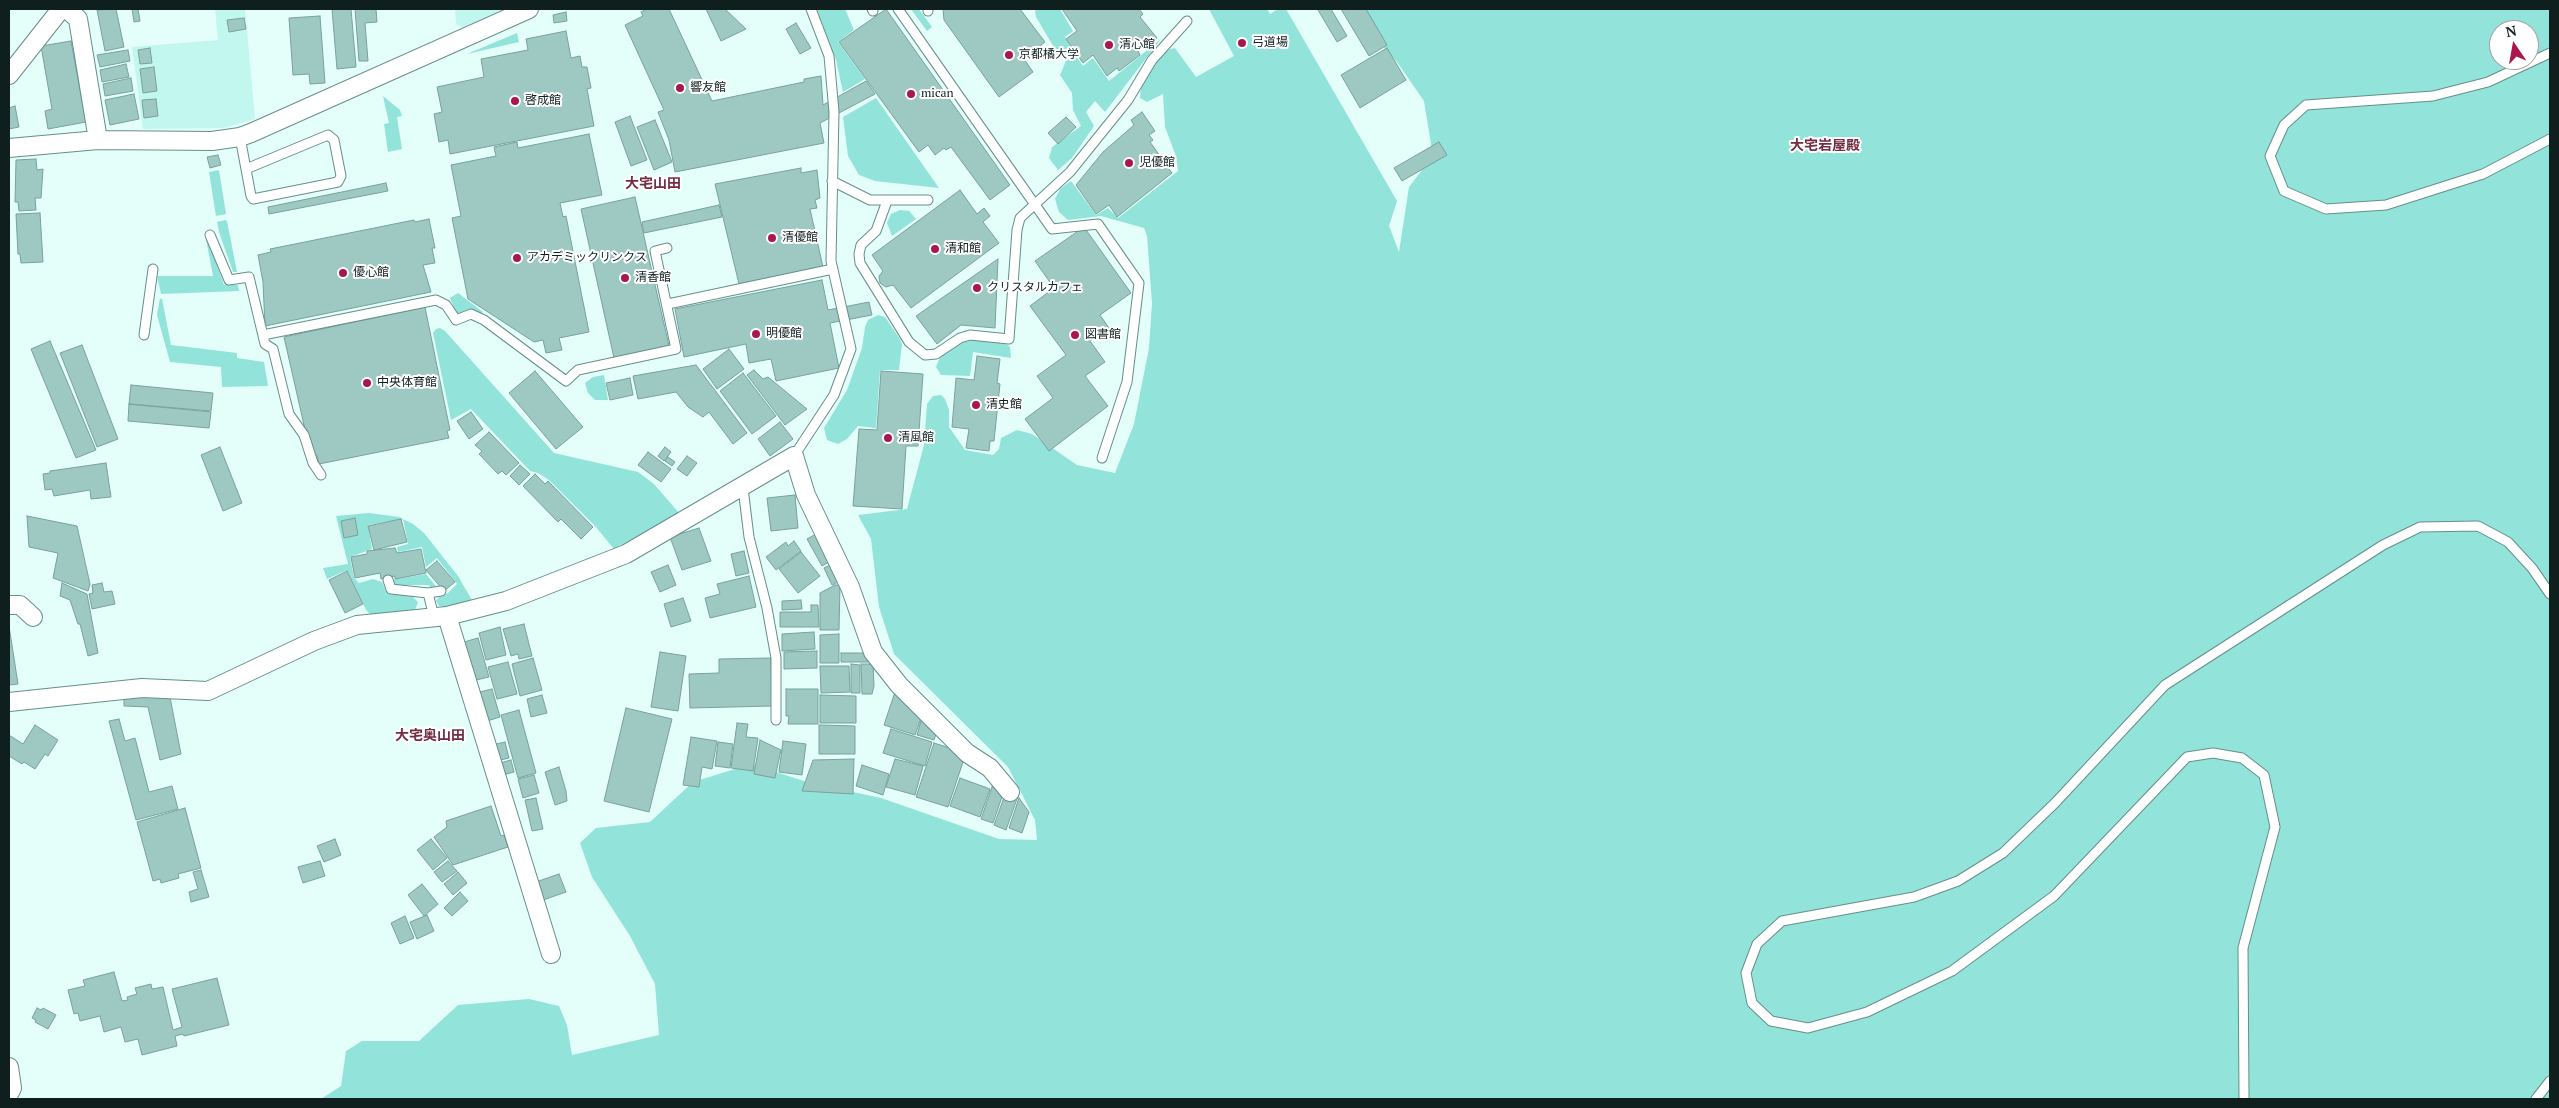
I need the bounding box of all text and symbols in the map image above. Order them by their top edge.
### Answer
north arrow [2489,20,2539,70]
text: N [2504,20,2518,41]
place label: 弓道場 [1252,36,1288,50]
marker: 弓道場 [1236,37,1248,49]
place label: 清心館 [1119,38,1155,52]
marker: 清心館 [1103,39,1115,51]
place label: 京都橘大学 [1019,48,1079,62]
marker: 京都橘大学 [1003,49,1015,61]
place label: 響友館 [690,81,726,95]
marker: 響友館 [674,82,686,94]
place label: mican [921,87,954,101]
marker: mican [905,88,917,100]
place label: 啓成館 [525,94,561,108]
marker: 啓成館 [509,95,521,107]
district label: 大宅岩屋殿 [1790,138,1860,154]
place label: 児優館 [1139,156,1175,170]
marker: 児優館 [1123,157,1135,169]
district label: 大宅山田 [625,176,681,192]
place label: 清優館 [782,231,818,245]
marker: 清優館 [766,232,778,244]
place label: 清和館 [945,242,981,256]
marker: 清和館 [929,243,941,255]
place label: アカデミックリンクス [527,251,647,265]
marker: アカデミックリンクス [511,252,523,264]
place label: 優心館 [353,266,389,280]
marker: 優心館 [337,267,349,279]
place label: 清香館 [635,271,671,285]
marker: 清香館 [619,272,631,284]
place label: クリスタルカフェ [987,281,1083,295]
marker: クリスタルカフェ [971,282,983,294]
place label: 明優館 [766,327,802,341]
marker: 明優館 [750,328,762,340]
place label: 図書館 [1085,328,1121,342]
marker: 図書館 [1069,329,1081,341]
place label: 中央体育館 [377,376,437,390]
marker: 中央体育館 [361,377,373,389]
place label: 清史館 [986,398,1022,412]
marker: 清史館 [970,399,982,411]
place label: 清風館 [898,431,934,445]
marker: 清風館 [882,432,894,444]
district label: 大宅奥山田 [395,728,465,744]

